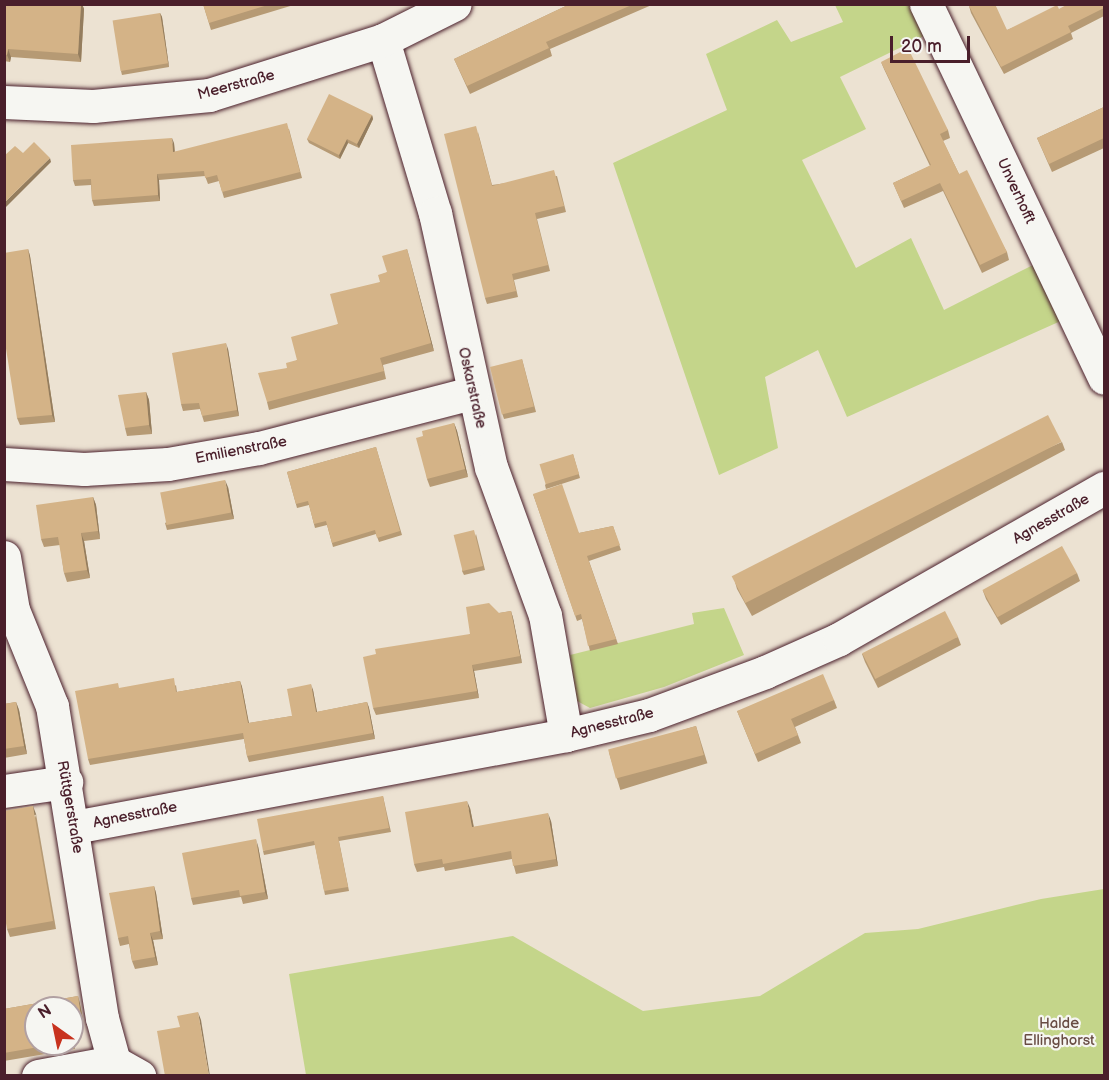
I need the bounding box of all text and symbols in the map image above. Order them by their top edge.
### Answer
scale bar [893,24,972,62]
text: 20 m [901,36,942,57]
street label: Meerstraße [195,66,277,104]
street label: Unverhofft [993,155,1039,227]
street label: Oskarstraße [454,346,490,430]
street label: Emilienstraße [194,432,288,468]
street label: Agnesstraße [1010,490,1092,548]
street label: Agnesstraße [568,704,656,742]
street label: Rüttgerstraße [53,759,87,855]
street label: Agnesstraße [91,798,179,832]
north arrow [24,996,84,1056]
text: N [35,1001,55,1023]
park label: Halde Ellinghorst [1023,1014,1095,1049]

